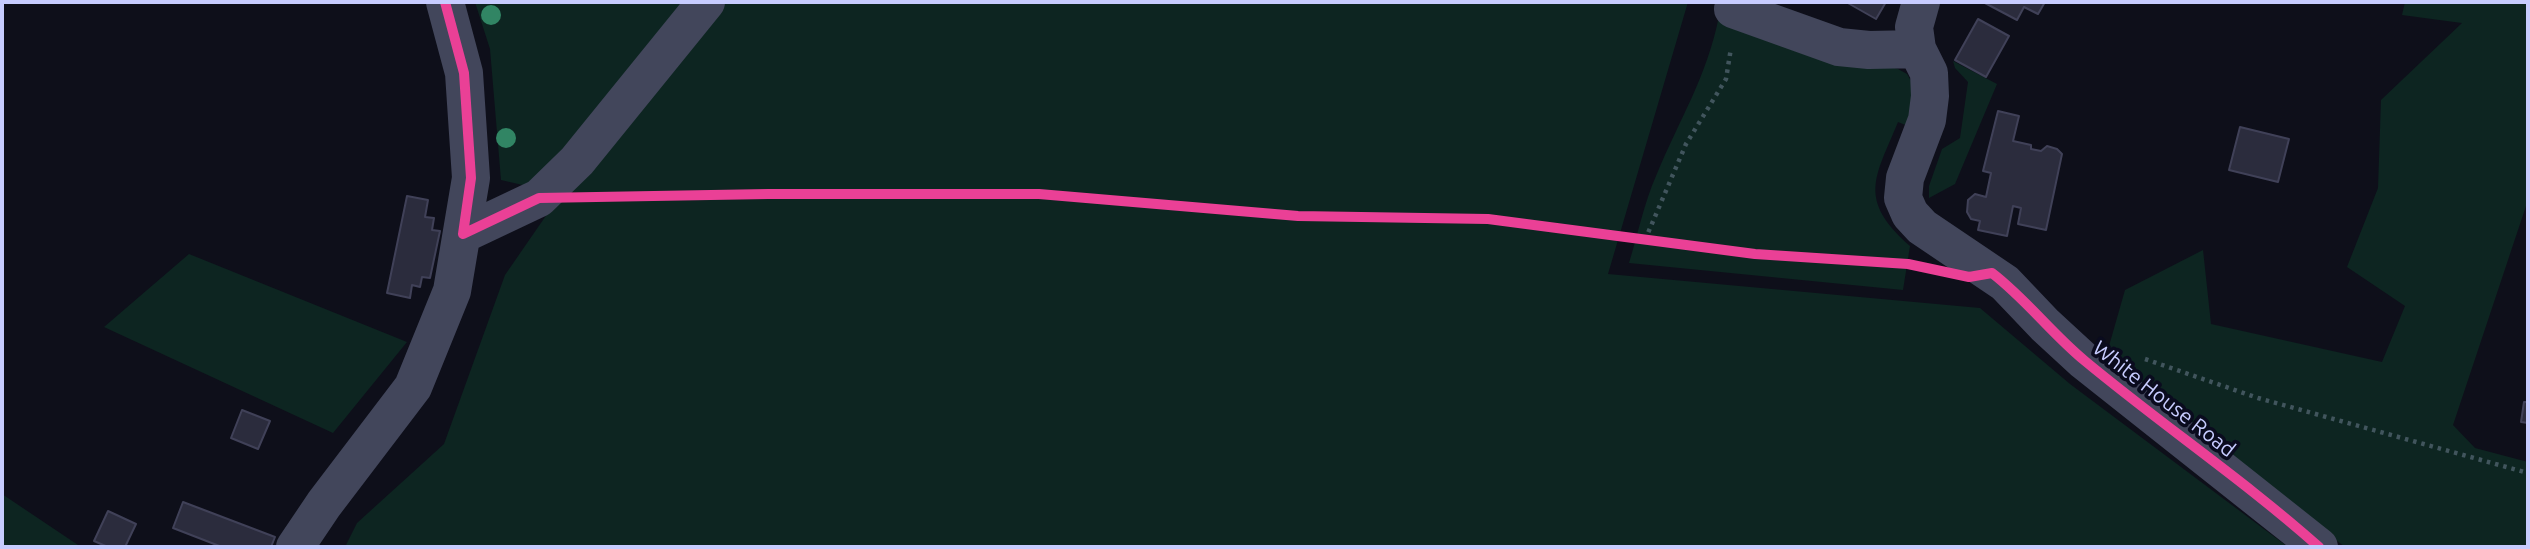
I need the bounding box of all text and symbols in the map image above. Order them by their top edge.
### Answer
street label: White House Road [2088,336,2240,462]

